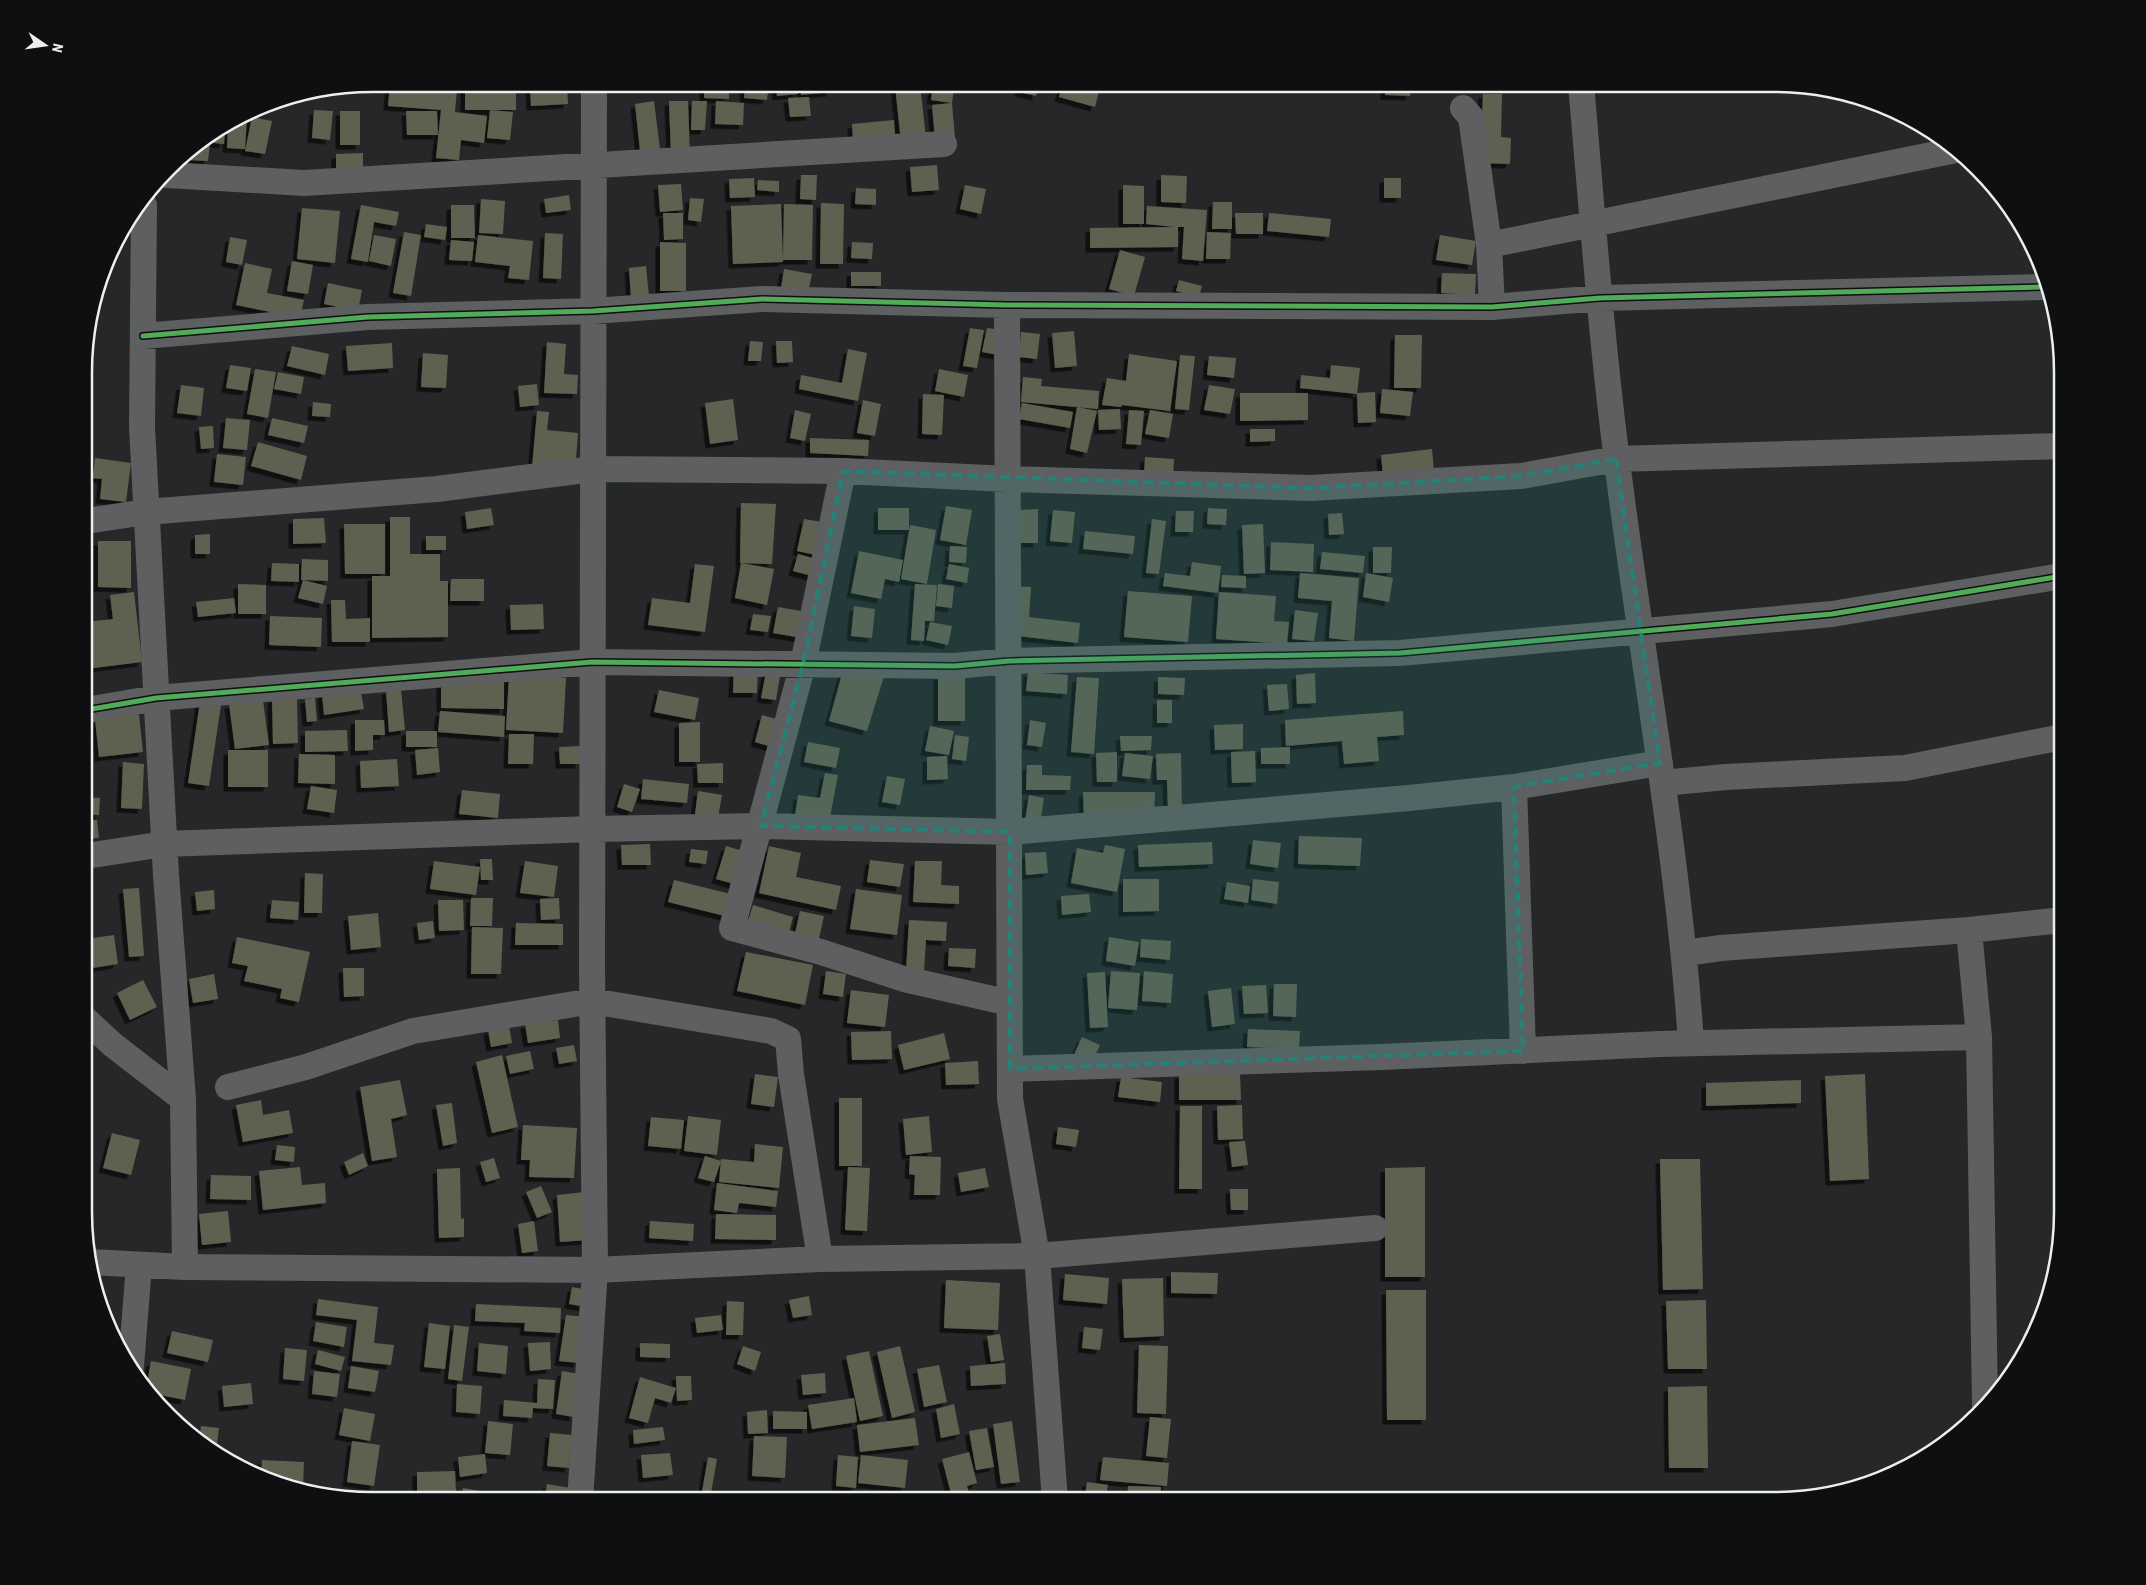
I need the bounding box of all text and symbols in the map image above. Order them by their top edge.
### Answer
north arrow [20,20,70,70]
text: N [49,42,66,54]

